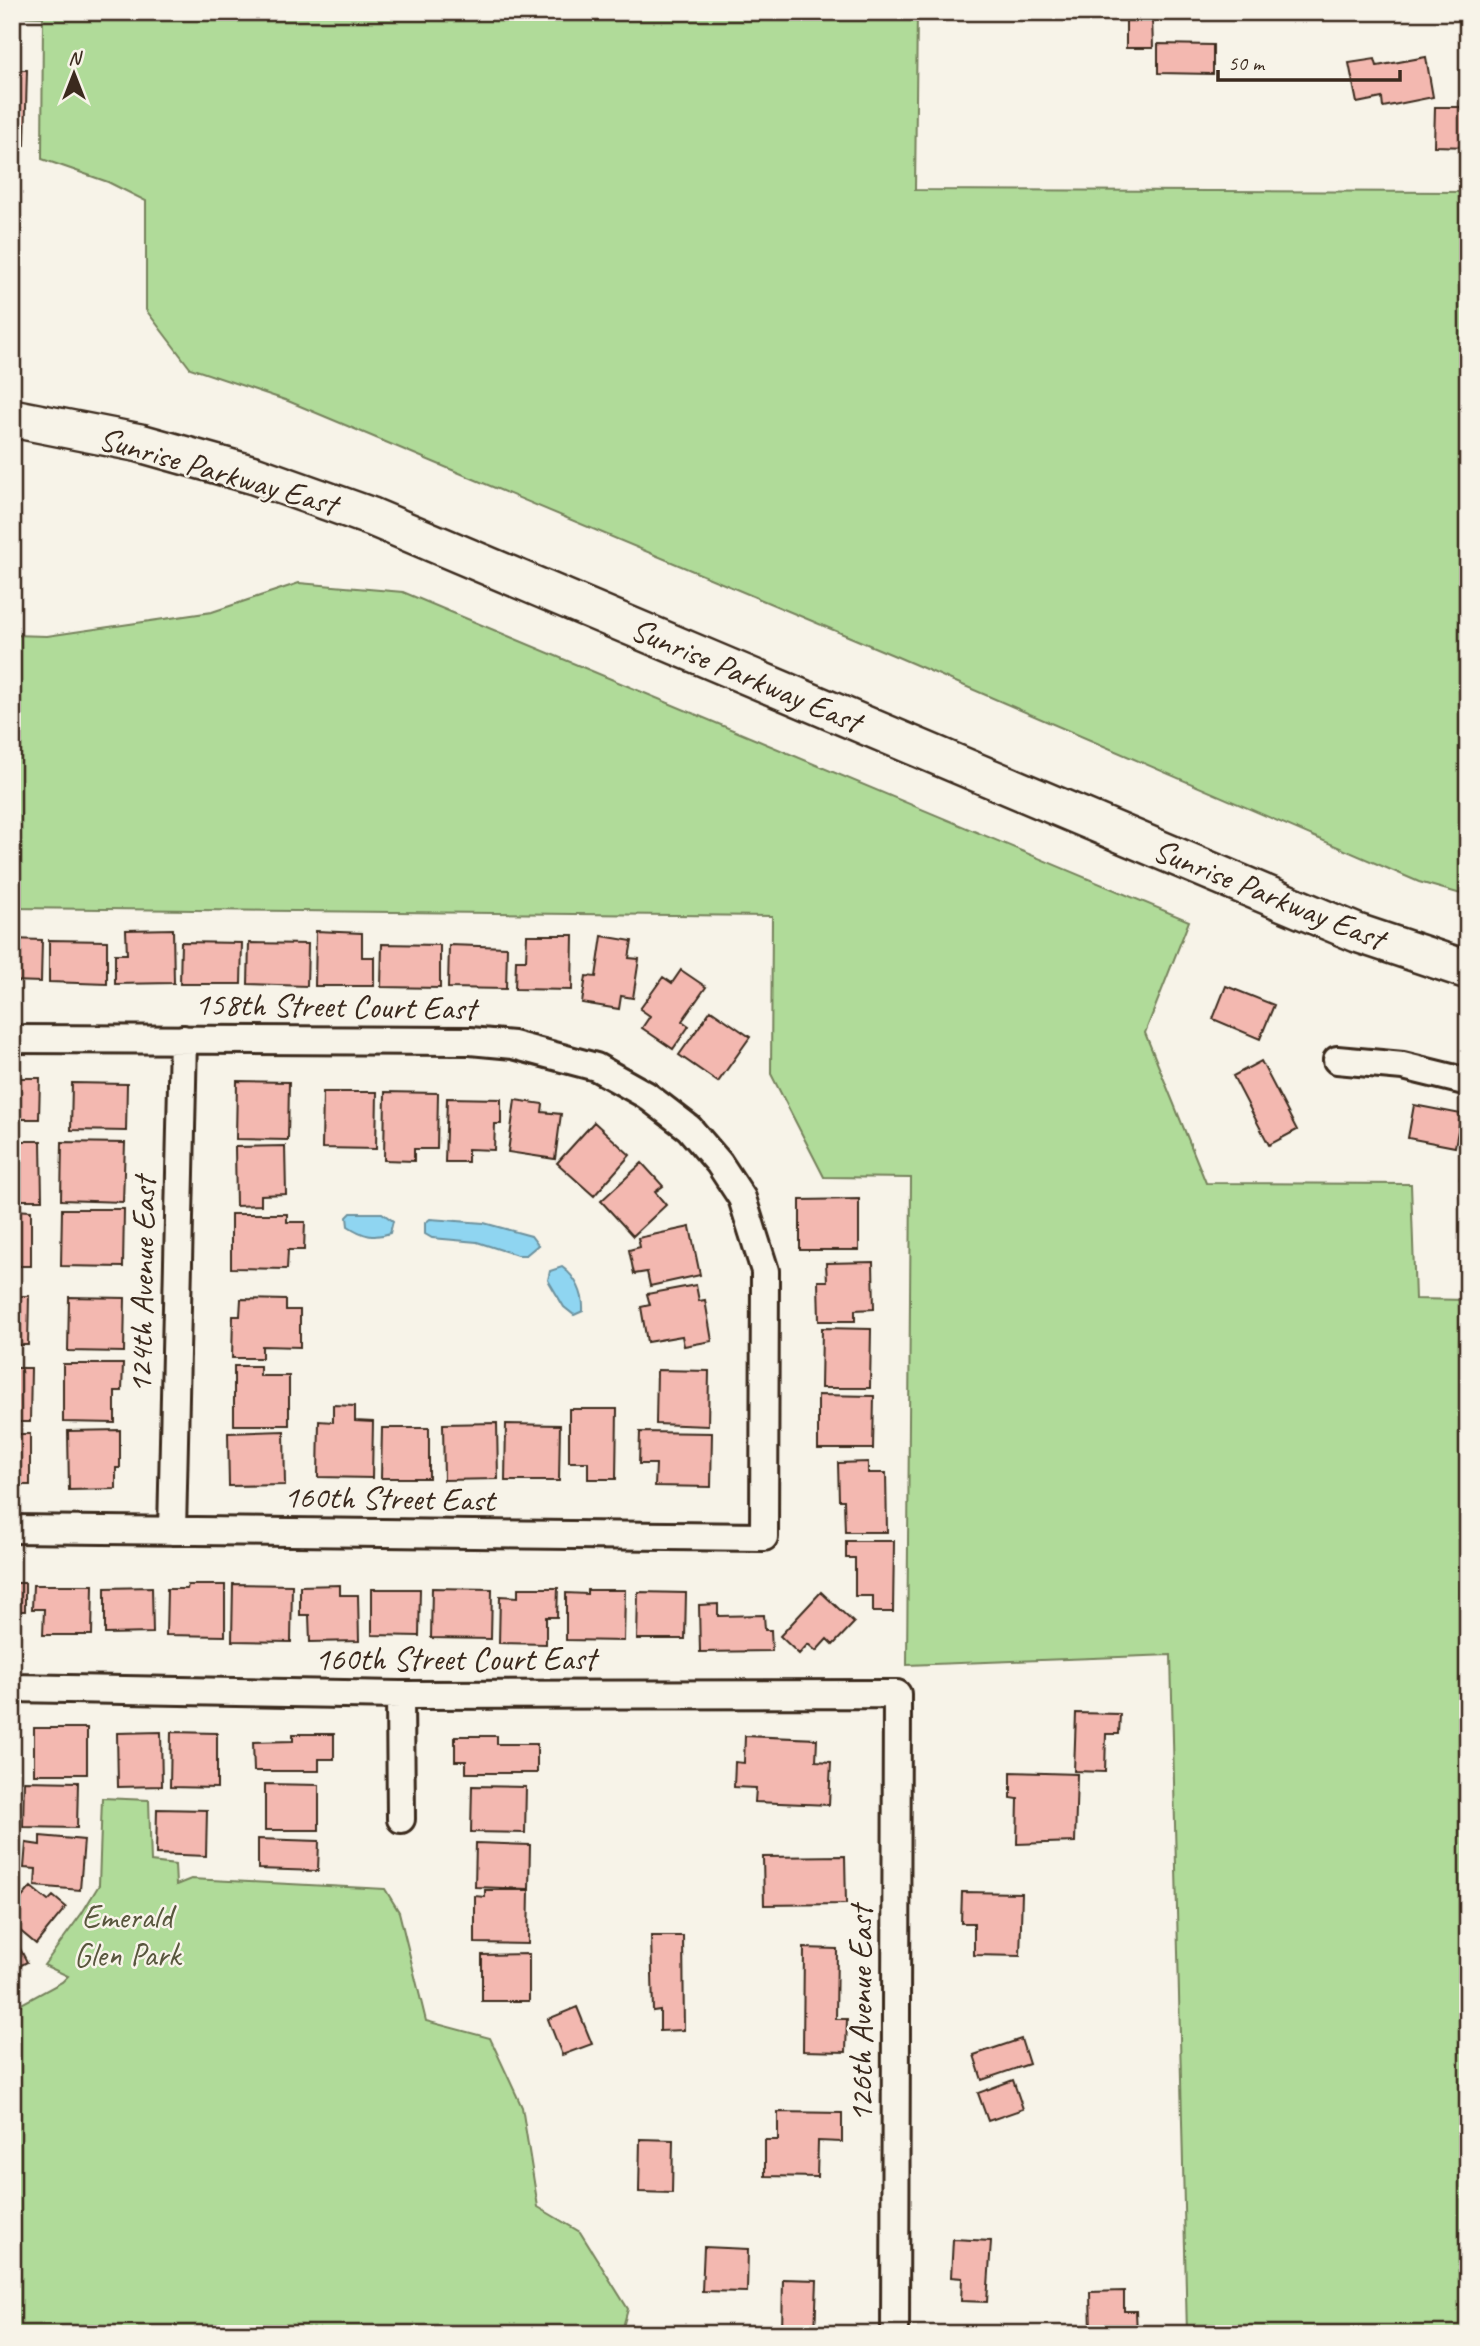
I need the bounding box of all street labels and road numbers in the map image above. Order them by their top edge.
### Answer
street label: Sunrise Parkway East [94,417,346,526]
street label: Sunrise Parkway East [625,608,871,744]
street label: Sunrise Parkway East [1147,829,1394,961]
street label: 158th Street Court East [194,983,480,1030]
street label: 124th Avenue East [119,1172,165,1394]
street label: 160th Street East [283,1475,498,1521]
street label: 160th Street Court East [315,1638,599,1680]
street label: 126th Avenue East [840,1902,882,2122]

